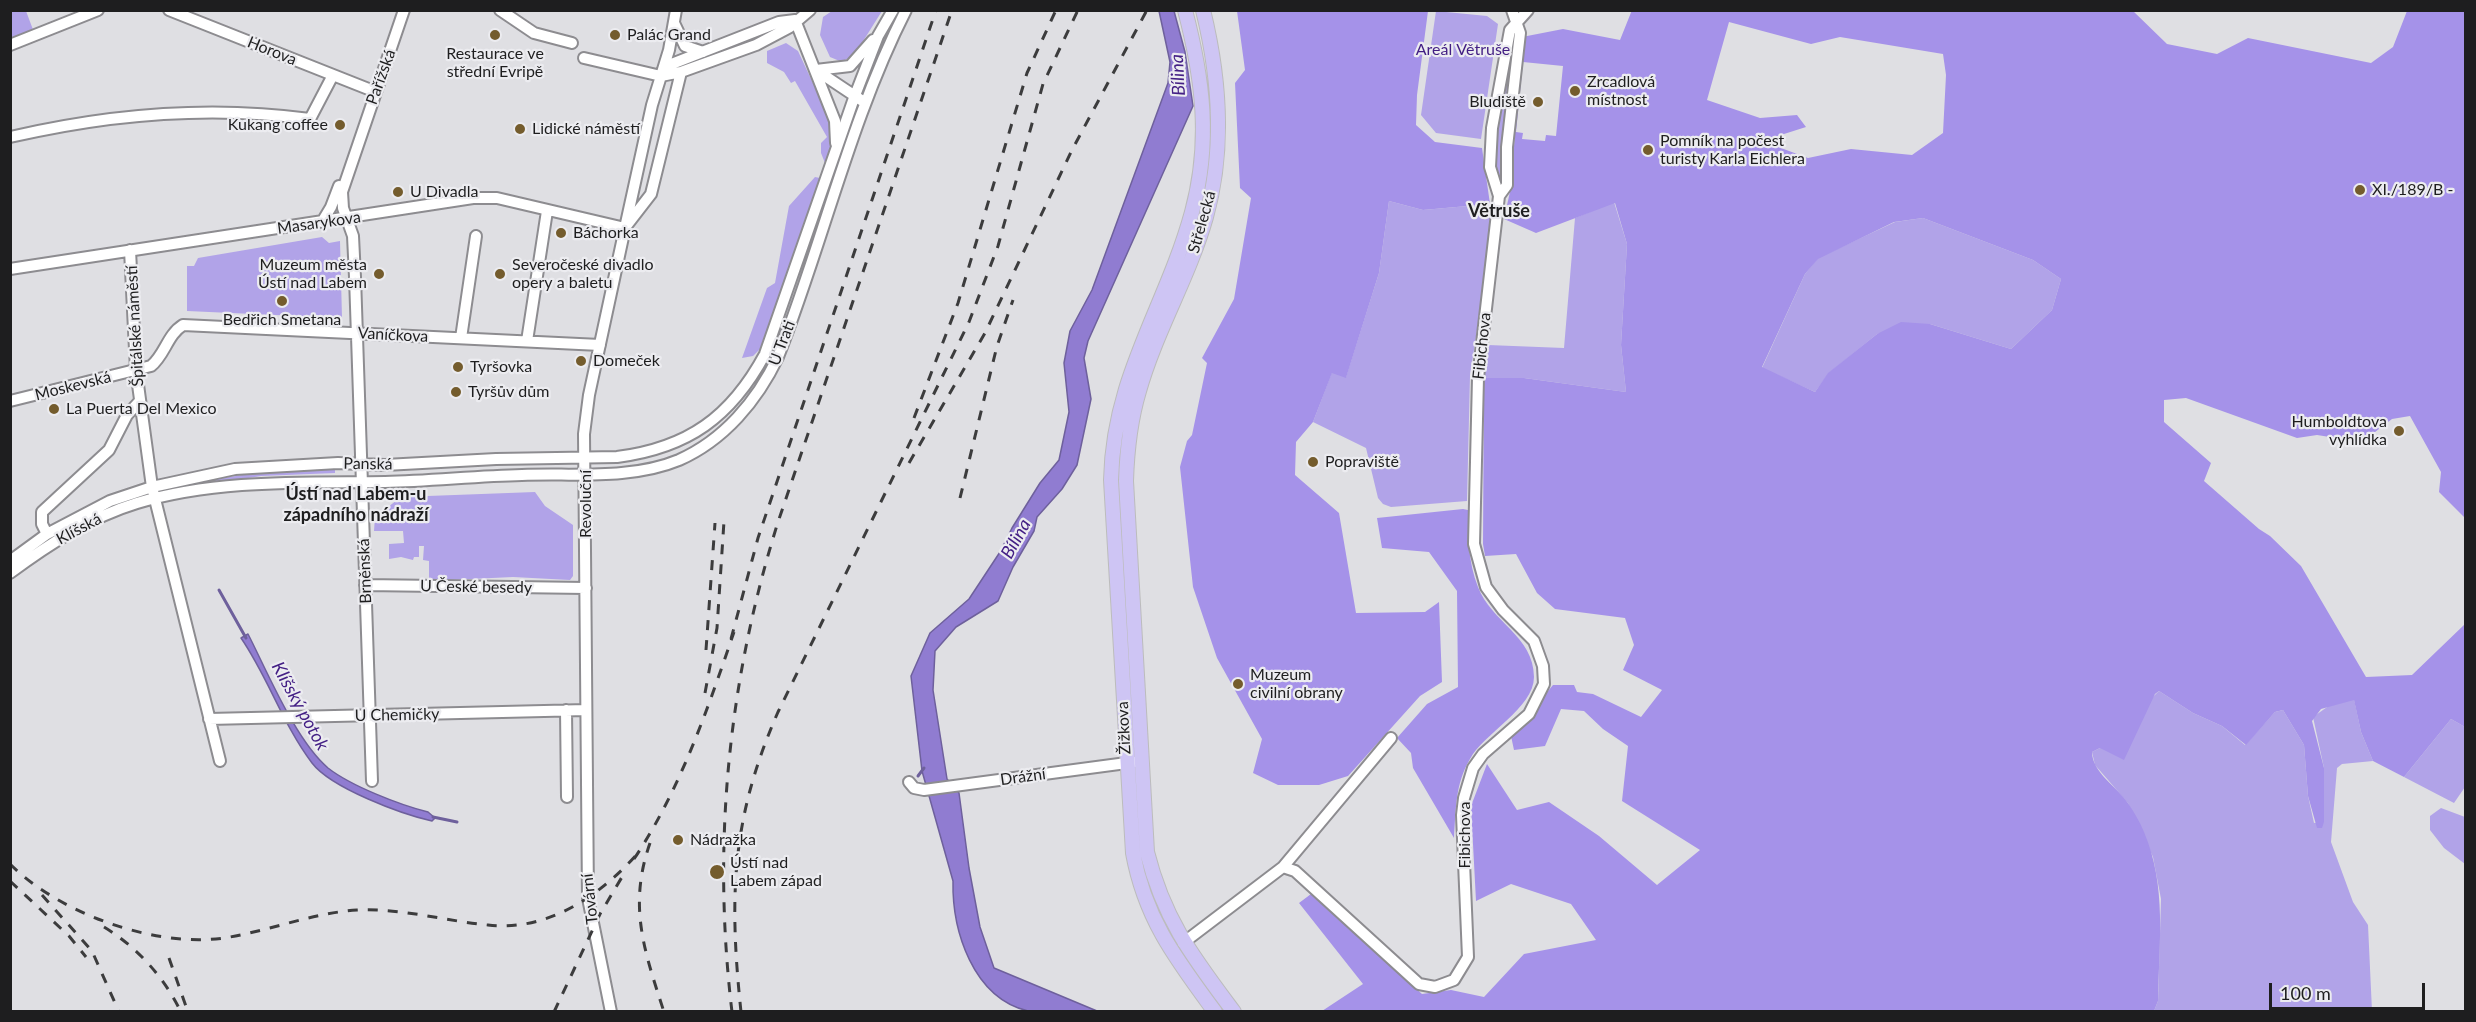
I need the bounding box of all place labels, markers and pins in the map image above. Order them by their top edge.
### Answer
place label: Palác Grand [627,25,711,45]
marker: Restaurace ve střední Evripě [488,28,502,42]
marker: Palác Grand [608,28,622,42]
place label: Restaurace ve střední Evripě [446,44,544,82]
place label: Zrcadlová místnost [1587,72,1655,110]
marker: Zrcadlová místnost [1568,84,1582,98]
place label: Bludiště [1469,92,1526,112]
marker: Bludiště [1531,95,1545,109]
place label: Kukang coffee [228,115,328,135]
marker: Kukang coffee [333,118,347,132]
place label: Lidické náměstí [532,119,640,139]
marker: Lidické náměstí [513,122,527,136]
place label: Pomník na počest turisty Karla Eichlera [1660,131,1805,169]
marker: Pomník na počest turisty Karla Eichlera [1641,143,1655,157]
place label: XI./189/B - [2372,180,2453,200]
place label: U Divadla [410,182,478,202]
marker: XI./189/B - [2353,183,2367,197]
marker: U Divadla [391,185,405,199]
place label: Báchorka [573,223,639,243]
marker: Báchorka [554,226,568,240]
place label: Muzeum města Ústí nad Labem [258,255,367,293]
place label: Severočeské divadlo opery a baletu [512,255,654,293]
marker: Muzeum města Ústí nad Labem [372,267,386,281]
marker: Severočeské divadlo opery a baletu [493,267,507,281]
marker: Bedřich Smetana [275,294,289,308]
place label: Bedřich Smetana [223,310,341,330]
place label: Domeček [593,351,660,371]
marker: Domeček [574,354,588,368]
place label: Tyršovka [470,357,532,377]
marker: Tyršovka [451,360,465,374]
place label: Tyršův dům [468,382,549,402]
marker: Tyršův dům [449,385,463,399]
place label: La Puerta Del Mexico [66,399,216,419]
marker: La Puerta Del Mexico [47,402,61,416]
place label: Humboldtova vyhlídka [2292,412,2387,450]
marker: Humboldtova vyhlídka [2392,424,2406,438]
place label: Popraviště [1325,452,1399,472]
marker: Popraviště [1306,455,1320,469]
place label: Muzeum civilní obrany [1250,665,1343,703]
marker: Muzeum civilní obrany [1231,677,1245,691]
place label: Nádražka [690,830,756,850]
marker: Nádražka [671,833,685,847]
place label: Ústí nad Labem západ [730,853,822,891]
marker: Ústí nad Labem západ [708,863,726,881]

